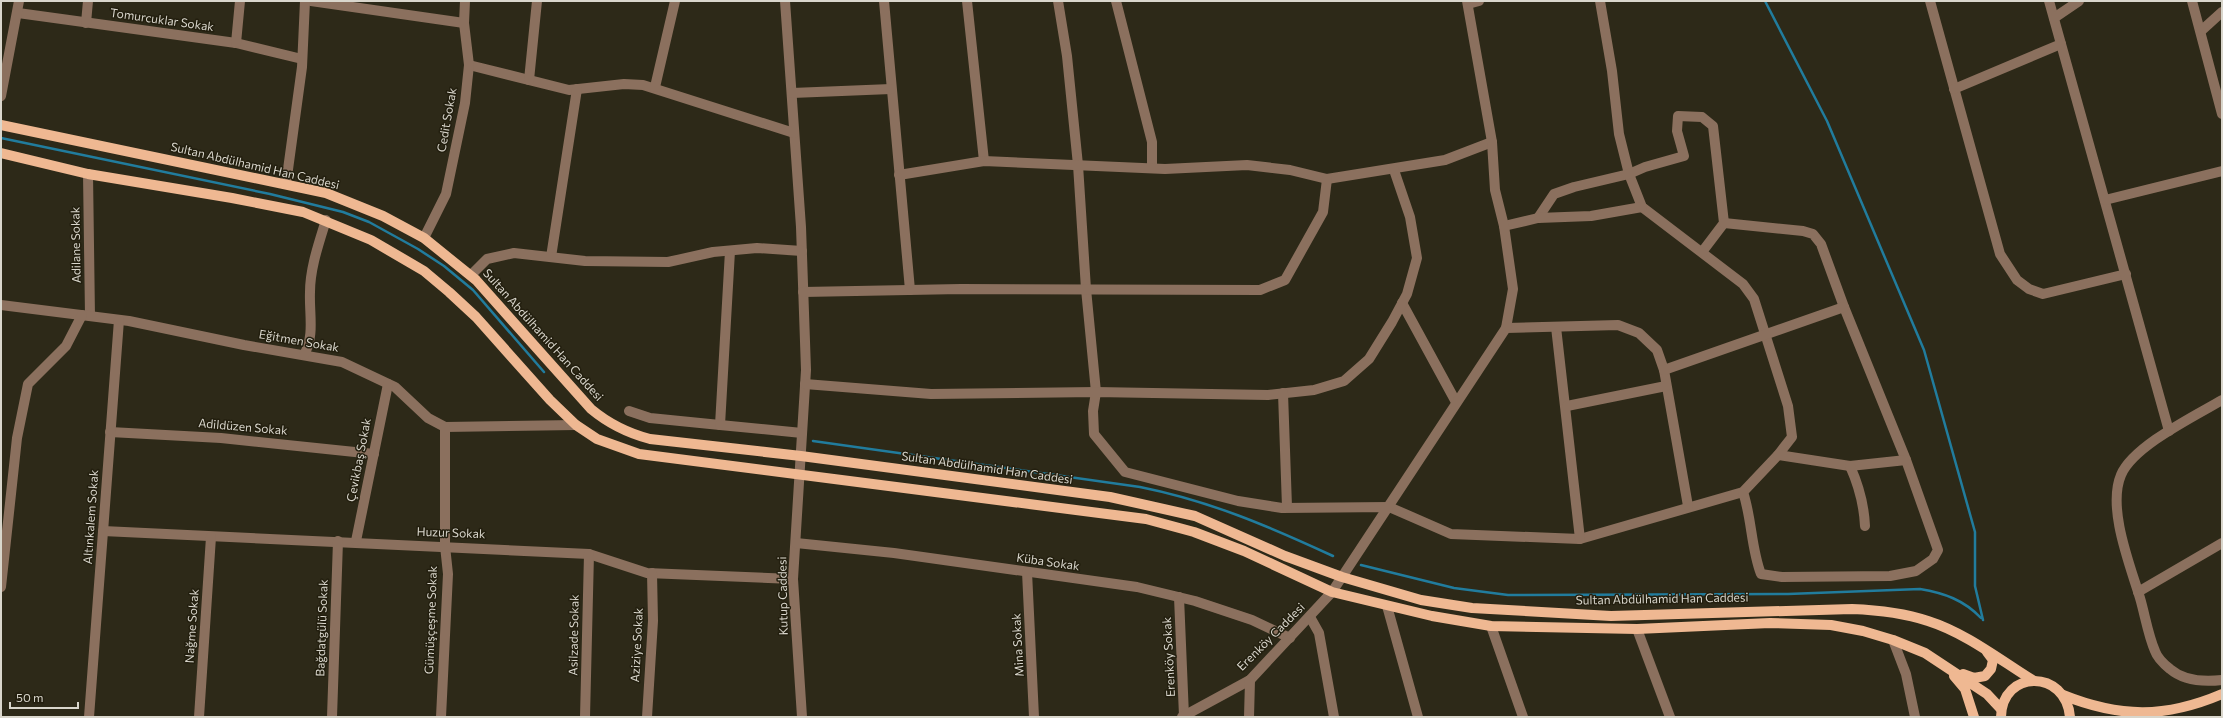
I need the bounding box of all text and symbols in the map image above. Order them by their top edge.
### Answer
street label: Tomurcuklar Sokak [109,5,215,33]
street label: Cedit Sokak [433,86,459,153]
street label: Sultan Abdülhamid Han Caddesi [169,139,341,191]
street label: Adilane Sokak [67,206,83,283]
street label: Sultan Abdülhamid Han Caddesi [481,265,607,403]
street label: Eğitmen Sokak [258,326,341,354]
street label: Adildüzen Sokak [198,415,289,437]
street label: Çevikbaş Sokak [343,416,373,503]
street label: Sultan Abdülhamid Han Caddesi [901,448,1074,486]
street label: Altınkalem Sokak [80,469,100,565]
street label: Huzur Sokak [416,524,486,540]
street label: Küba Sokak [1016,550,1081,572]
street label: Kutup Caddesi [774,556,790,636]
street label: Gümüşçeşme Sokak [421,565,439,674]
street label: Bağdatgülü Sokak [312,579,330,677]
street label: Nağme Sokak [181,588,201,664]
street label: Sultan Abdülhamid Han Caddesi [1575,589,1749,607]
street label: Asilzade Sokak [565,594,581,676]
street label: Erenköy Caddesi [1234,600,1307,673]
street label: Aziziye Sokak [627,607,645,683]
street label: Mina Sokak [1008,612,1026,677]
street label: Erenköy Sokak [1159,616,1177,697]
scale bar [10,684,78,710]
text: 50 m [16,690,44,704]

